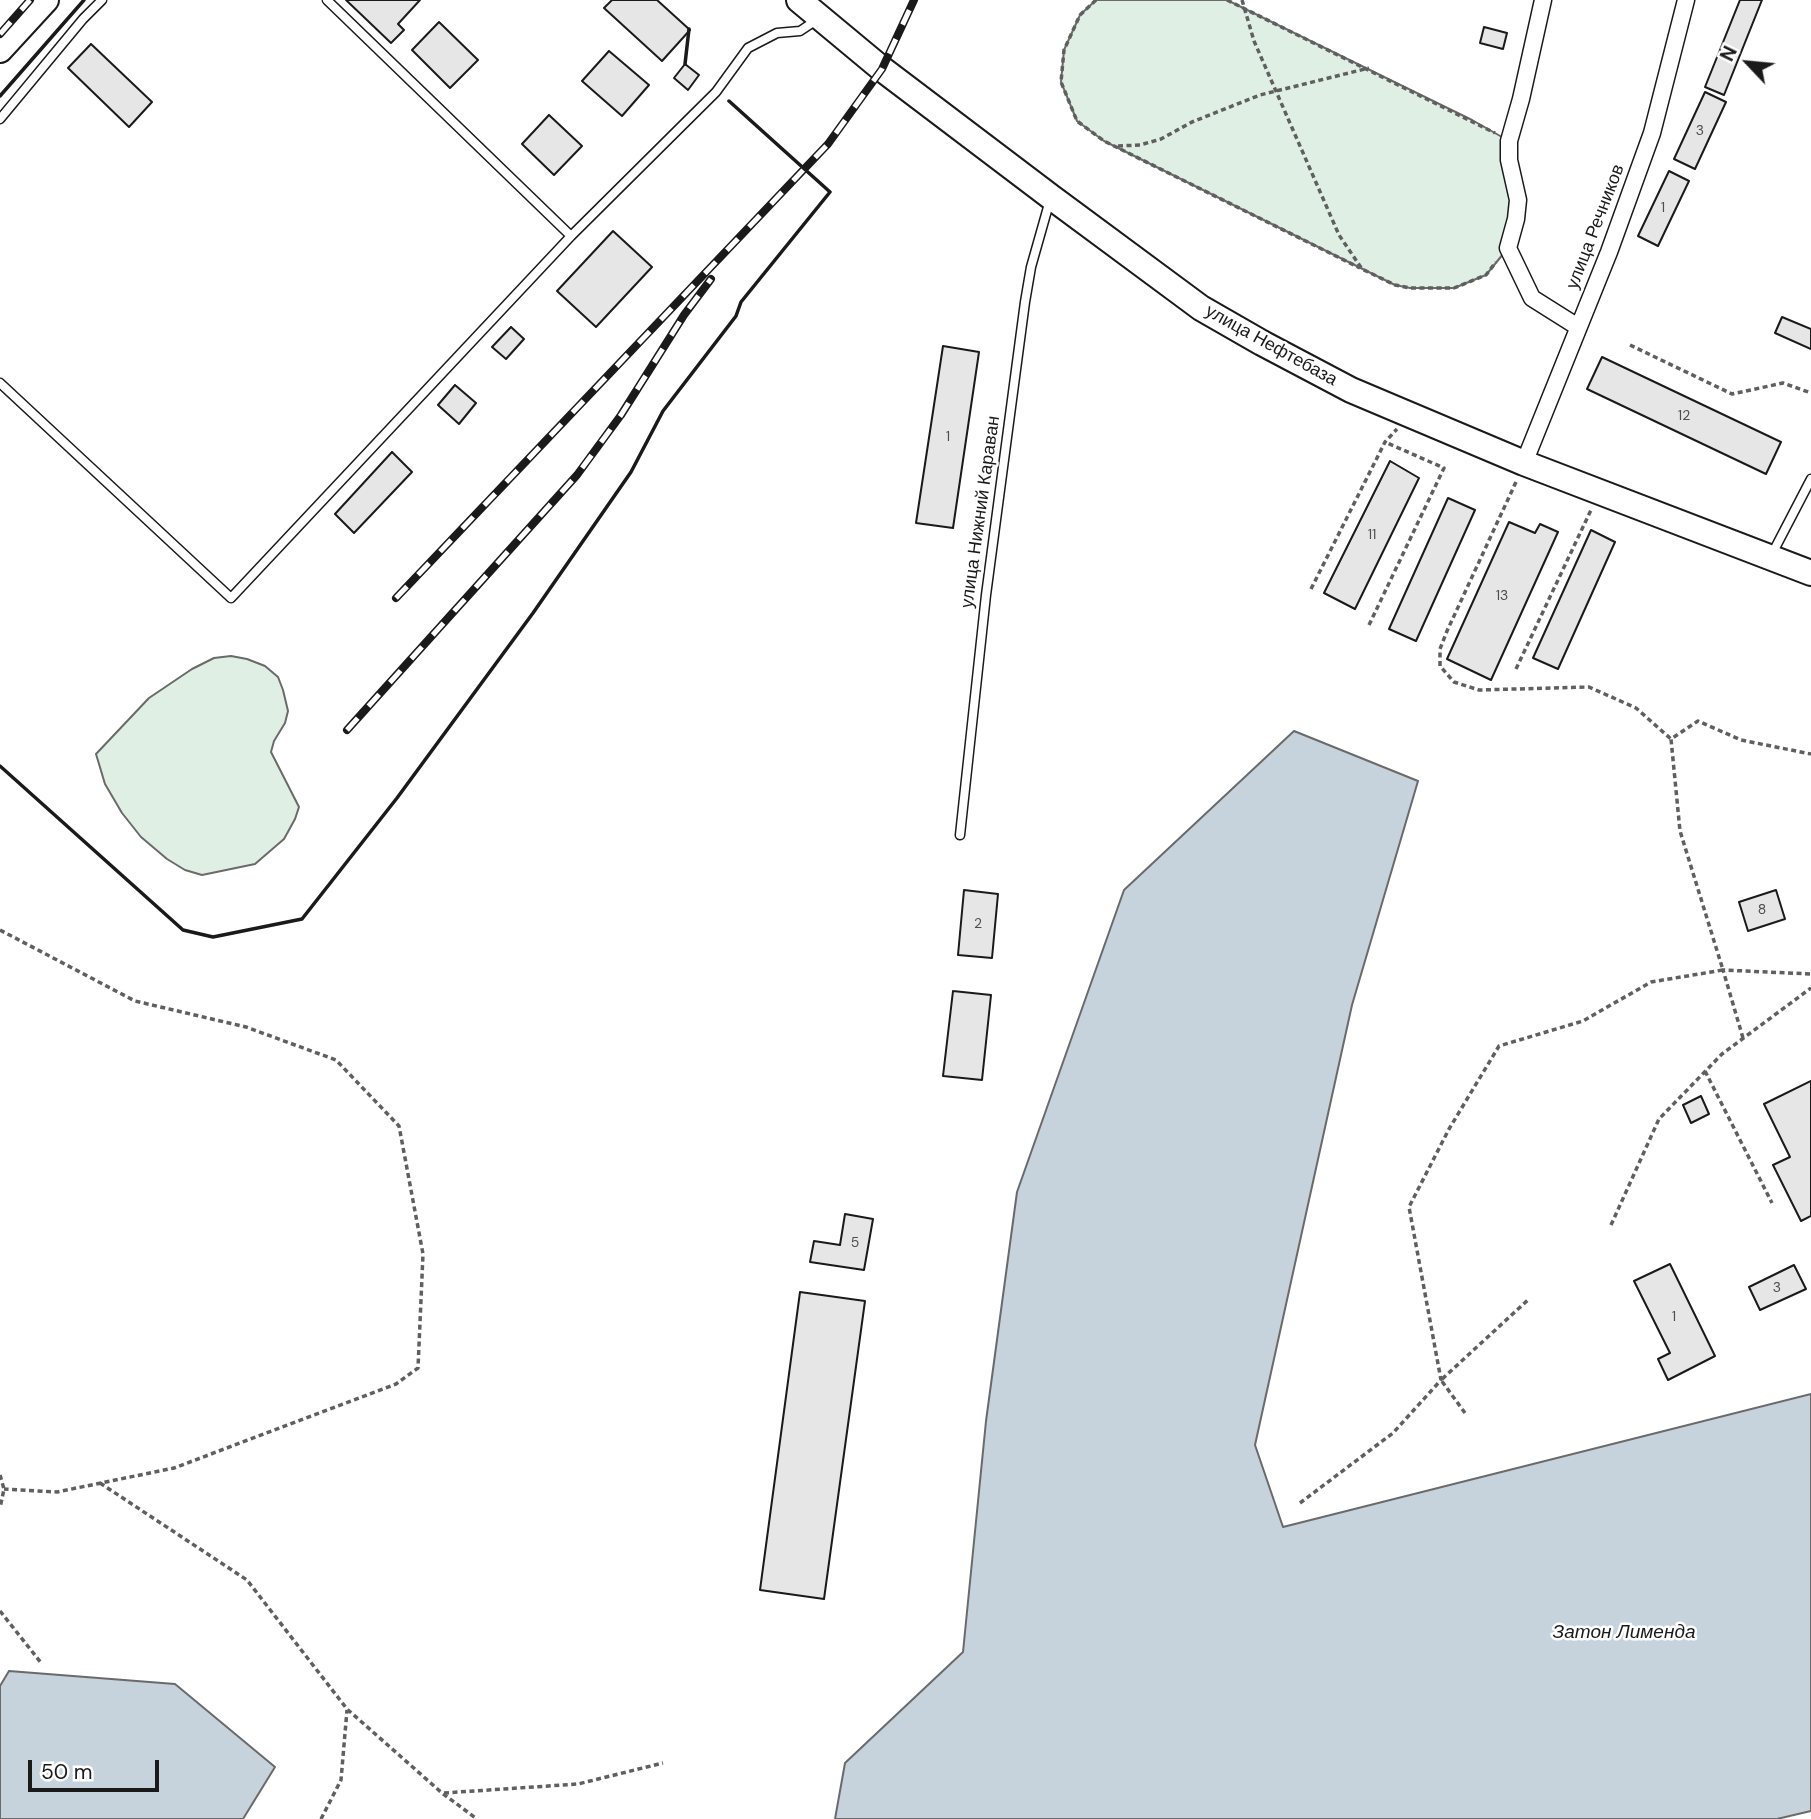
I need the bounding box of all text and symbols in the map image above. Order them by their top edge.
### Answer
north arrow [1713,28,1783,98]
text: N [1714,42,1743,65]
house number: 3 [1696,123,1704,139]
street label: улица Речников [1562,162,1630,292]
house number: 1 [1661,200,1665,216]
street label: улица Нефтебаза [1201,301,1341,391]
house number: 12 [1678,408,1690,424]
street label: улица Нижний Караван [957,414,1005,610]
house number: 1 [946,429,950,445]
house number: 11 [1368,527,1376,543]
house number: 13 [1496,588,1508,604]
house number: 8 [1758,902,1766,918]
house number: 2 [974,916,982,932]
house number: 5 [851,1235,859,1251]
house number: 3 [1773,1280,1781,1296]
house number: 1 [1672,1309,1676,1325]
water label: Затон Лименда [1553,1622,1695,1644]
scale bar [32,1745,163,1789]
text: 50 m [41,1758,92,1786]

